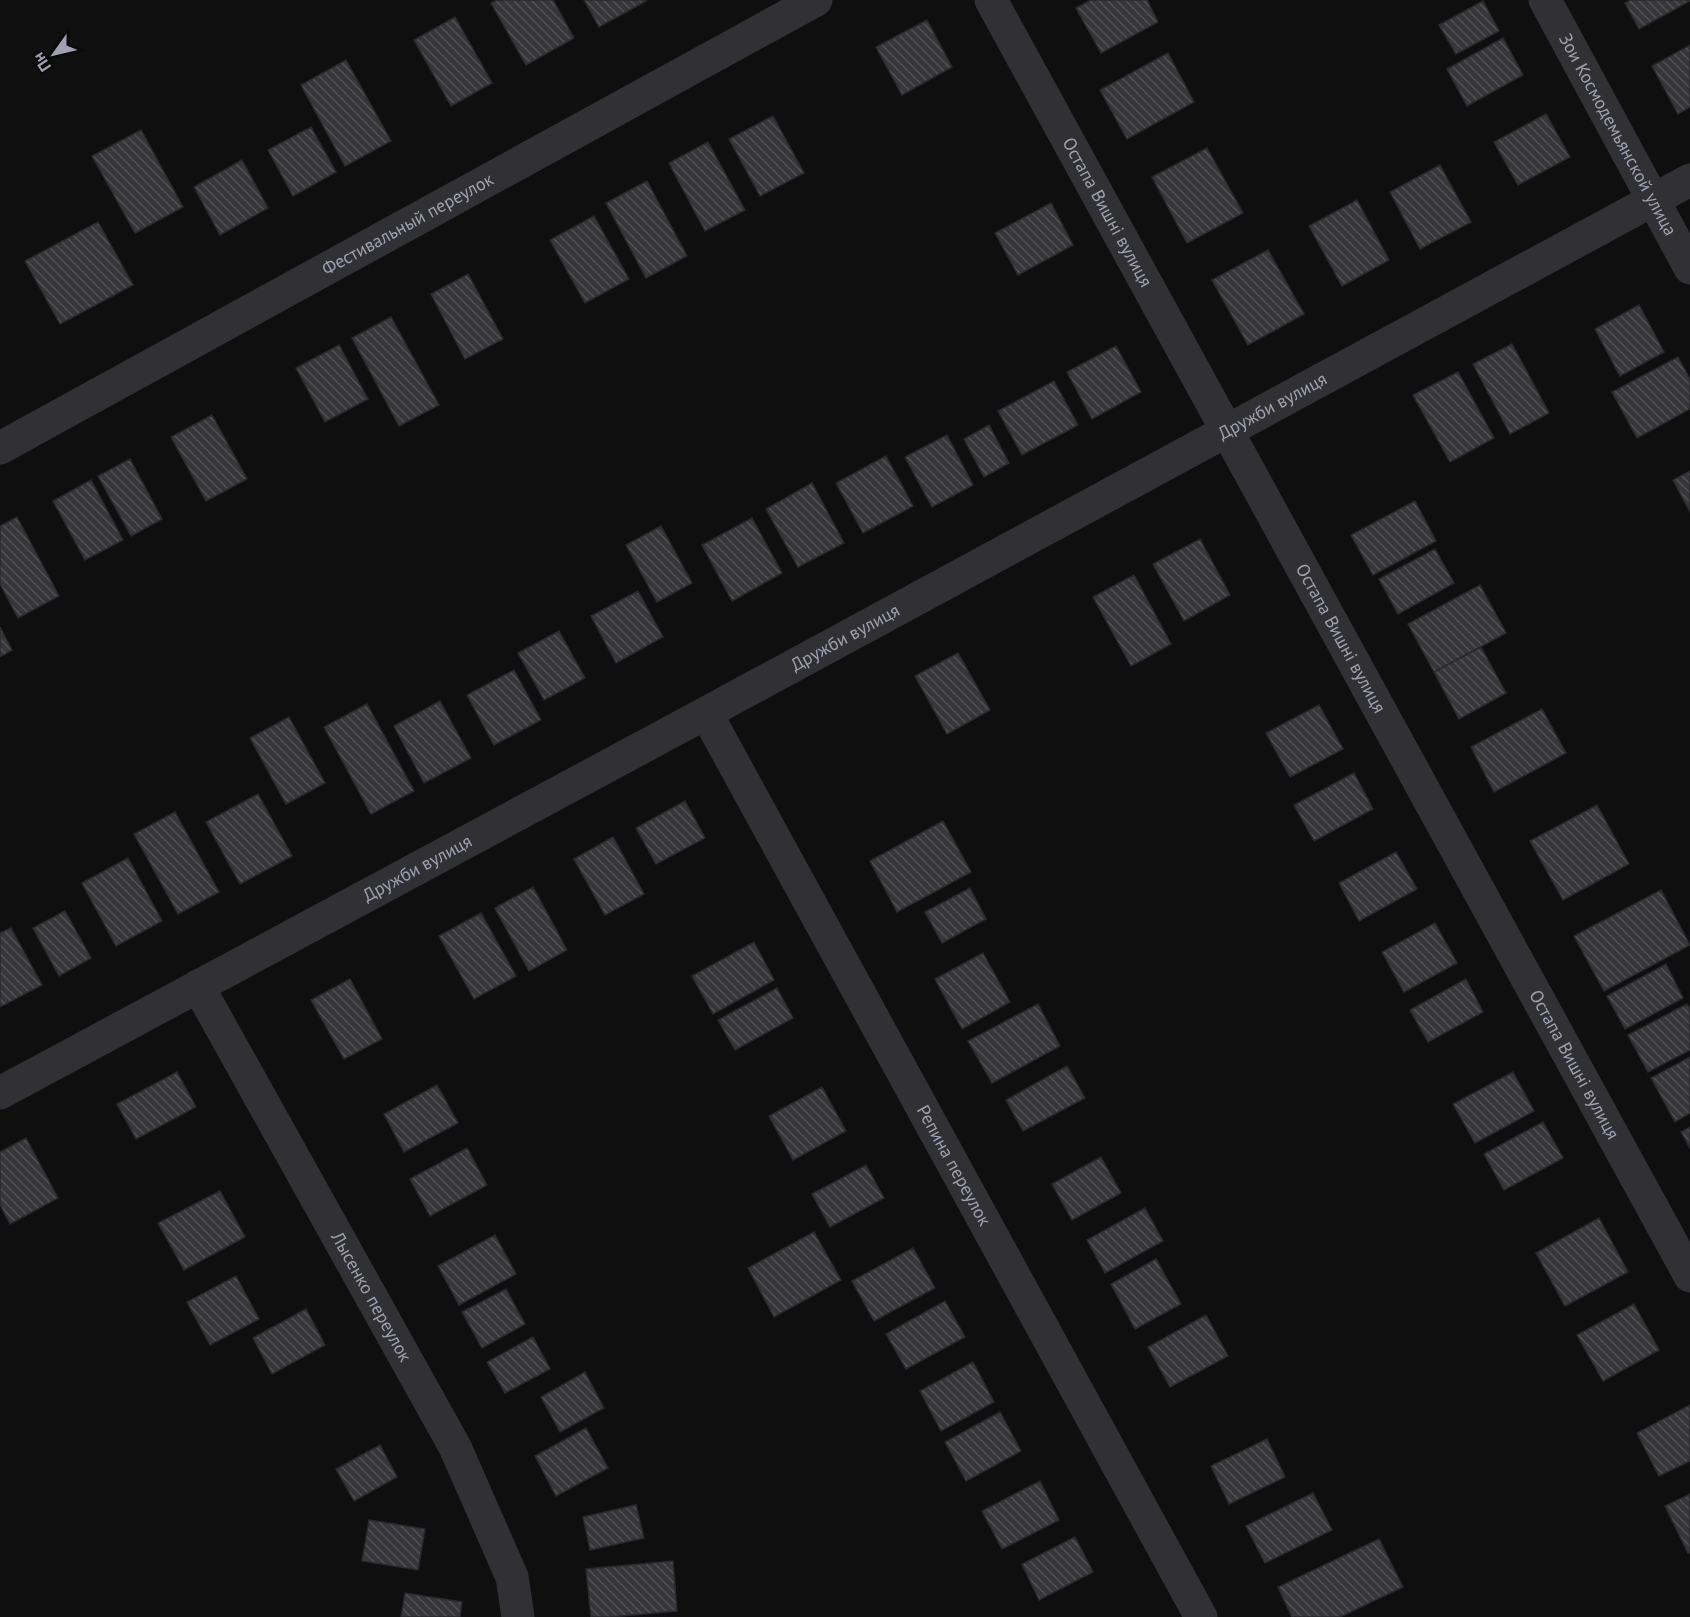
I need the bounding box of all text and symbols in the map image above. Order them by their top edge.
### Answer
north arrow [24,24,84,84]
street label: Зои Космодемьянской улица [1554,29,1682,239]
text: Пн [28,49,55,76]
street label: Остапа Вишні вулиця [1057,133,1158,291]
street label: Фестивальный переулок [318,167,498,280]
street label: Дружби вулиця [1214,367,1331,445]
street label: Остапа Вишні вулиця [1291,559,1391,717]
street label: Дружби вулиця [786,598,903,676]
street label: Дружби вулиця [359,829,476,907]
street label: Остапа Вишні вулиця [1524,986,1625,1143]
street label: Репина переулок [912,1101,997,1230]
street label: Лысенко переулок [326,1227,417,1366]

